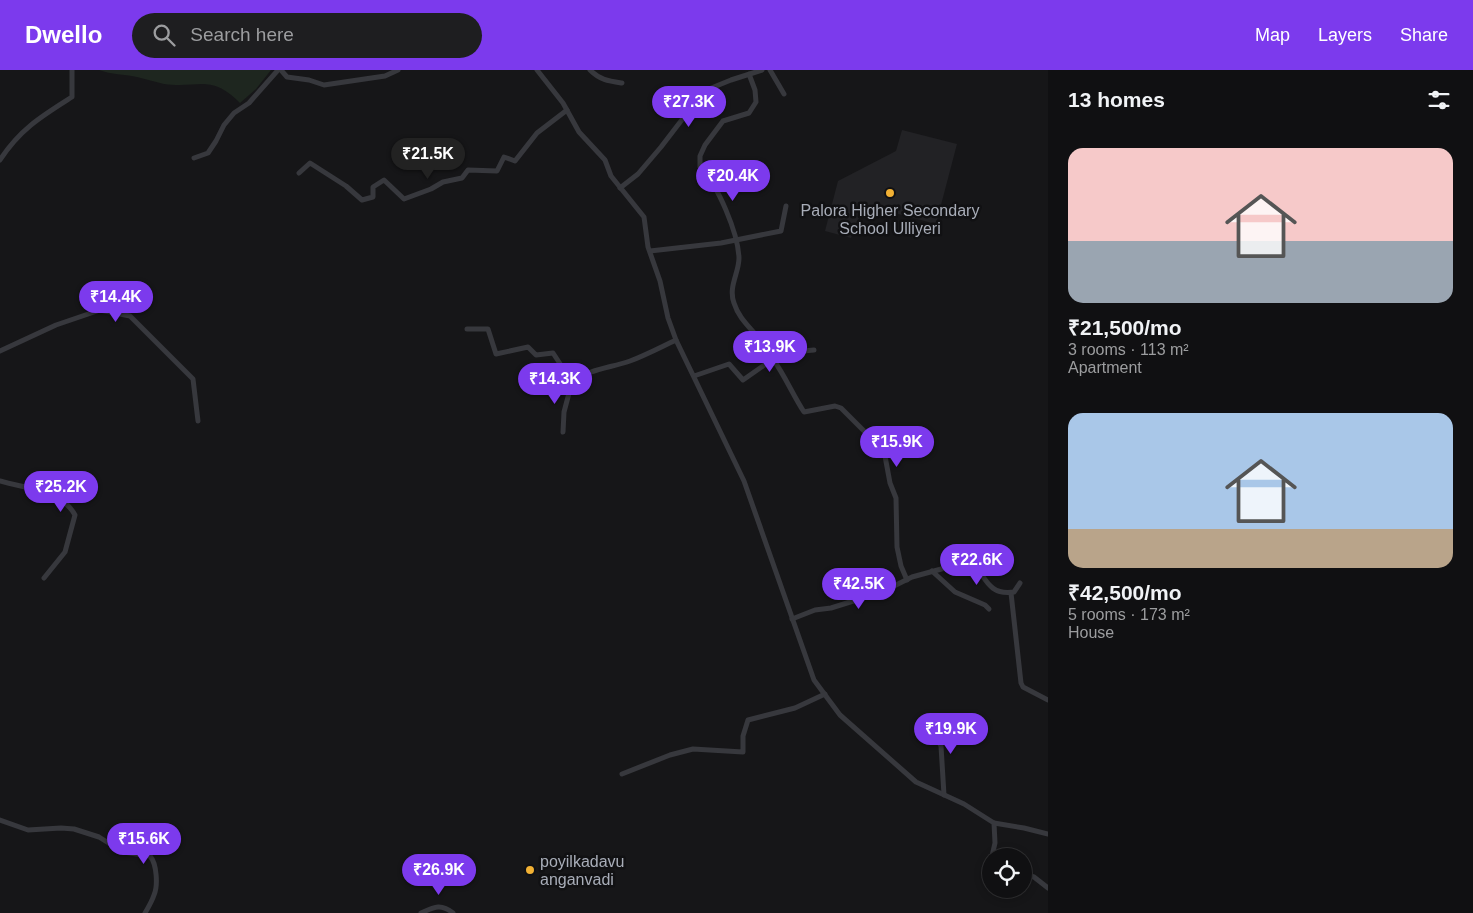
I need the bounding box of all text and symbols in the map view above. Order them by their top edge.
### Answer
search box [132,13,482,58]
text: Dwello [25,21,102,48]
icon: search [150,21,178,49]
text: Search here [190,24,294,45]
text: Map [1255,25,1290,45]
text: Layers [1318,25,1372,45]
text: Share [1400,25,1448,45]
pin: ₹27.3K [648,85,730,128]
icon: filters [1425,86,1453,114]
text: 13 homes [1068,88,1165,111]
text: ₹27.3K [663,93,715,110]
pin: ₹21.5K [387,138,469,180]
text: ₹21.5K [402,145,454,162]
pin: ₹20.4K [692,160,774,202]
text: ₹20.4K [707,167,759,184]
icon: home [1216,181,1306,271]
marker: Palora Higher Secondary School Ulliyeri [884,187,896,199]
place label: Palora Higher Secondary School Ulliyeri [801,202,979,237]
pin: ₹14.4K [75,280,157,323]
text: ₹14.4K [90,288,142,305]
text: ₹21,500/mo [1068,316,1182,339]
pin: ₹13.9K [729,330,811,373]
text: ₹13.9K [744,338,796,355]
text: 3 rooms · 113 m² [1068,341,1189,358]
text: Apartment [1068,359,1142,376]
pin: ₹14.3K [514,362,596,405]
text: ₹14.3K [529,370,581,387]
pin: ₹15.9K [856,426,938,468]
text: ₹15.9K [871,433,923,450]
icon: home [1216,446,1306,536]
pin: ₹25.2K [20,470,102,513]
text: ₹25.2K [35,478,87,495]
pin: ₹22.6K [936,544,1018,586]
text: ₹22.6K [951,551,1003,568]
pin: ₹42.5K [818,568,900,610]
text: ₹42.5K [833,575,885,592]
text: ₹42,500/mo [1068,581,1182,604]
text: 5 rooms · 173 m² [1068,606,1190,623]
text: House [1068,624,1114,641]
pin: ₹19.9K [910,712,992,755]
text: ₹19.9K [925,720,977,737]
pin: ₹15.6K [103,822,185,865]
text: ₹15.6K [118,830,170,847]
map controls [982,848,1032,898]
button: locate [982,848,1032,898]
place label: poyilkadavu anganvadi [540,853,625,888]
pin: ₹26.9K [398,854,480,896]
text: ₹26.9K [413,861,465,878]
marker: poyilkadavu anganvadi [524,864,536,876]

